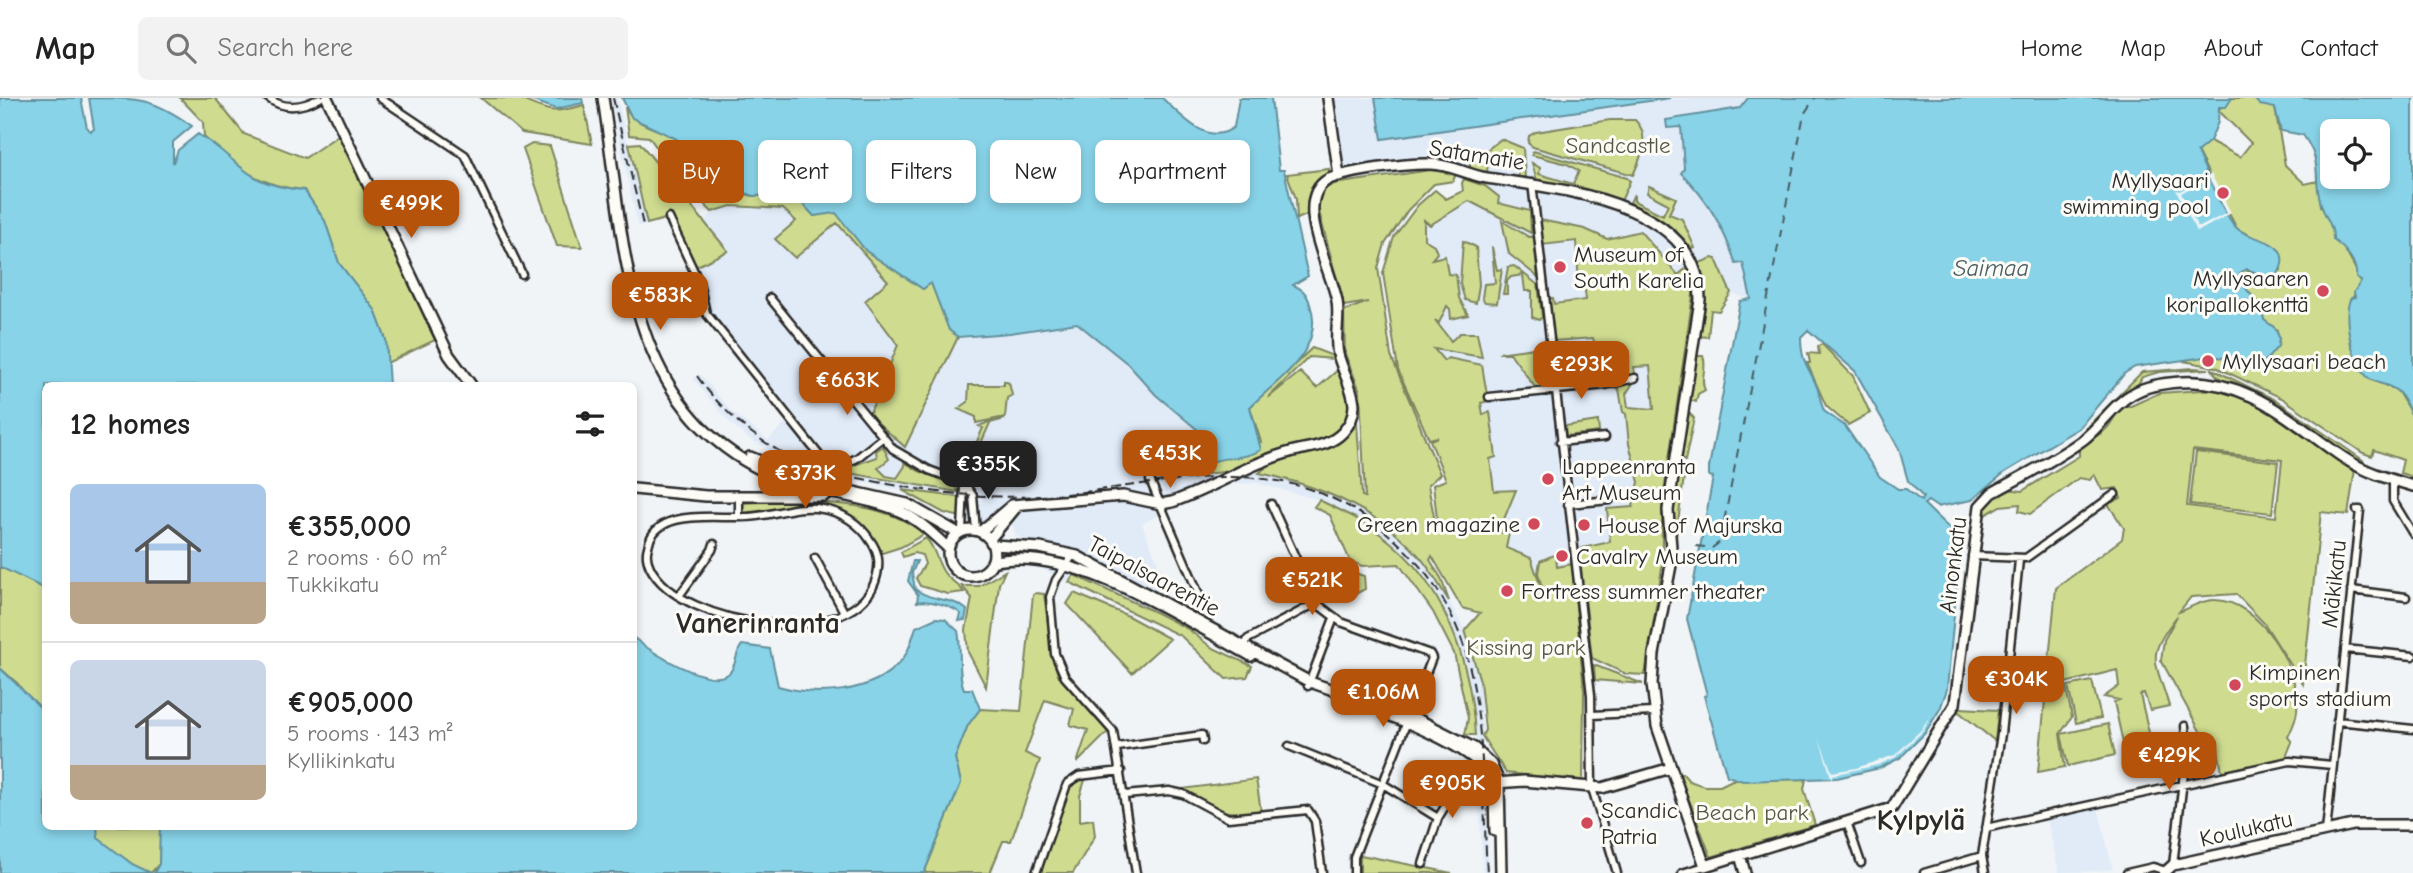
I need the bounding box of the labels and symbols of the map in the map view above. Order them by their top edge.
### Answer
park label: Sandcastle [1565,132,1671,159]
street label: Satamatie [1427,134,1527,176]
place label: Myllysaari swimming pool [2063,167,2209,220]
pin: €499K [362,180,460,240]
marker: Myllysaari swimming pool [2215,185,2231,201]
place label: Museum of South Karelia [1574,241,1704,294]
water label: Saimaa [1953,254,2029,282]
marker: Museum of South Karelia [1552,259,1568,275]
place label: Myllysaaren koripallokenttä [2166,265,2309,318]
pin: €583K [611,272,709,332]
marker: Myllysaaren koripallokenttä [2315,283,2331,299]
pin: €293K [1532,342,1630,401]
place label: Myllysaari beach [2222,348,2386,375]
marker: Myllysaari beach [2200,353,2216,369]
pin: €663K [798,358,896,417]
pin: €453K [1121,430,1219,490]
pin: €355K [939,442,1037,501]
pin: €373K [756,450,854,510]
place label: Lappeenranta Art Museum [1562,453,1696,506]
marker: Lappeenranta Art Museum [1540,471,1556,487]
place label: Green magazine [1357,511,1520,538]
place label: House of Majurska [1598,512,1783,539]
street label: Ainonkatu [1934,515,1972,615]
marker: Green magazine [1526,516,1542,532]
marker: House of Majurska [1576,517,1592,533]
street label: Taipalsaarentie [1083,530,1225,622]
street label: Mäkikatu [2316,539,2352,629]
place label: Cavalry Museum [1576,543,1738,570]
marker: Cavalry Museum [1554,548,1570,564]
pin: €521K [1263,558,1361,617]
place label: Fortress summer theater [1521,578,1765,605]
marker: Fortress summer theater [1499,583,1515,599]
district label: Vanerinranta [676,606,840,641]
park label: Kissing park [1466,634,1586,661]
pin: €304K [1967,656,2065,716]
place label: Kimpinen sports stadium [2249,659,2391,712]
pin: €1.06M [1326,670,1440,729]
marker: Kimpinen sports stadium [2227,677,2243,693]
pin: €429K [2120,732,2218,792]
pin: €905K [1403,760,1501,820]
place label: Scandic Patria [1601,797,1678,850]
park label: Beach park [1695,799,1809,826]
district label: Kylpylä [1876,803,1966,838]
street label: Koulukatu [2197,805,2295,853]
marker: Scandic Patria [1579,815,1595,831]

